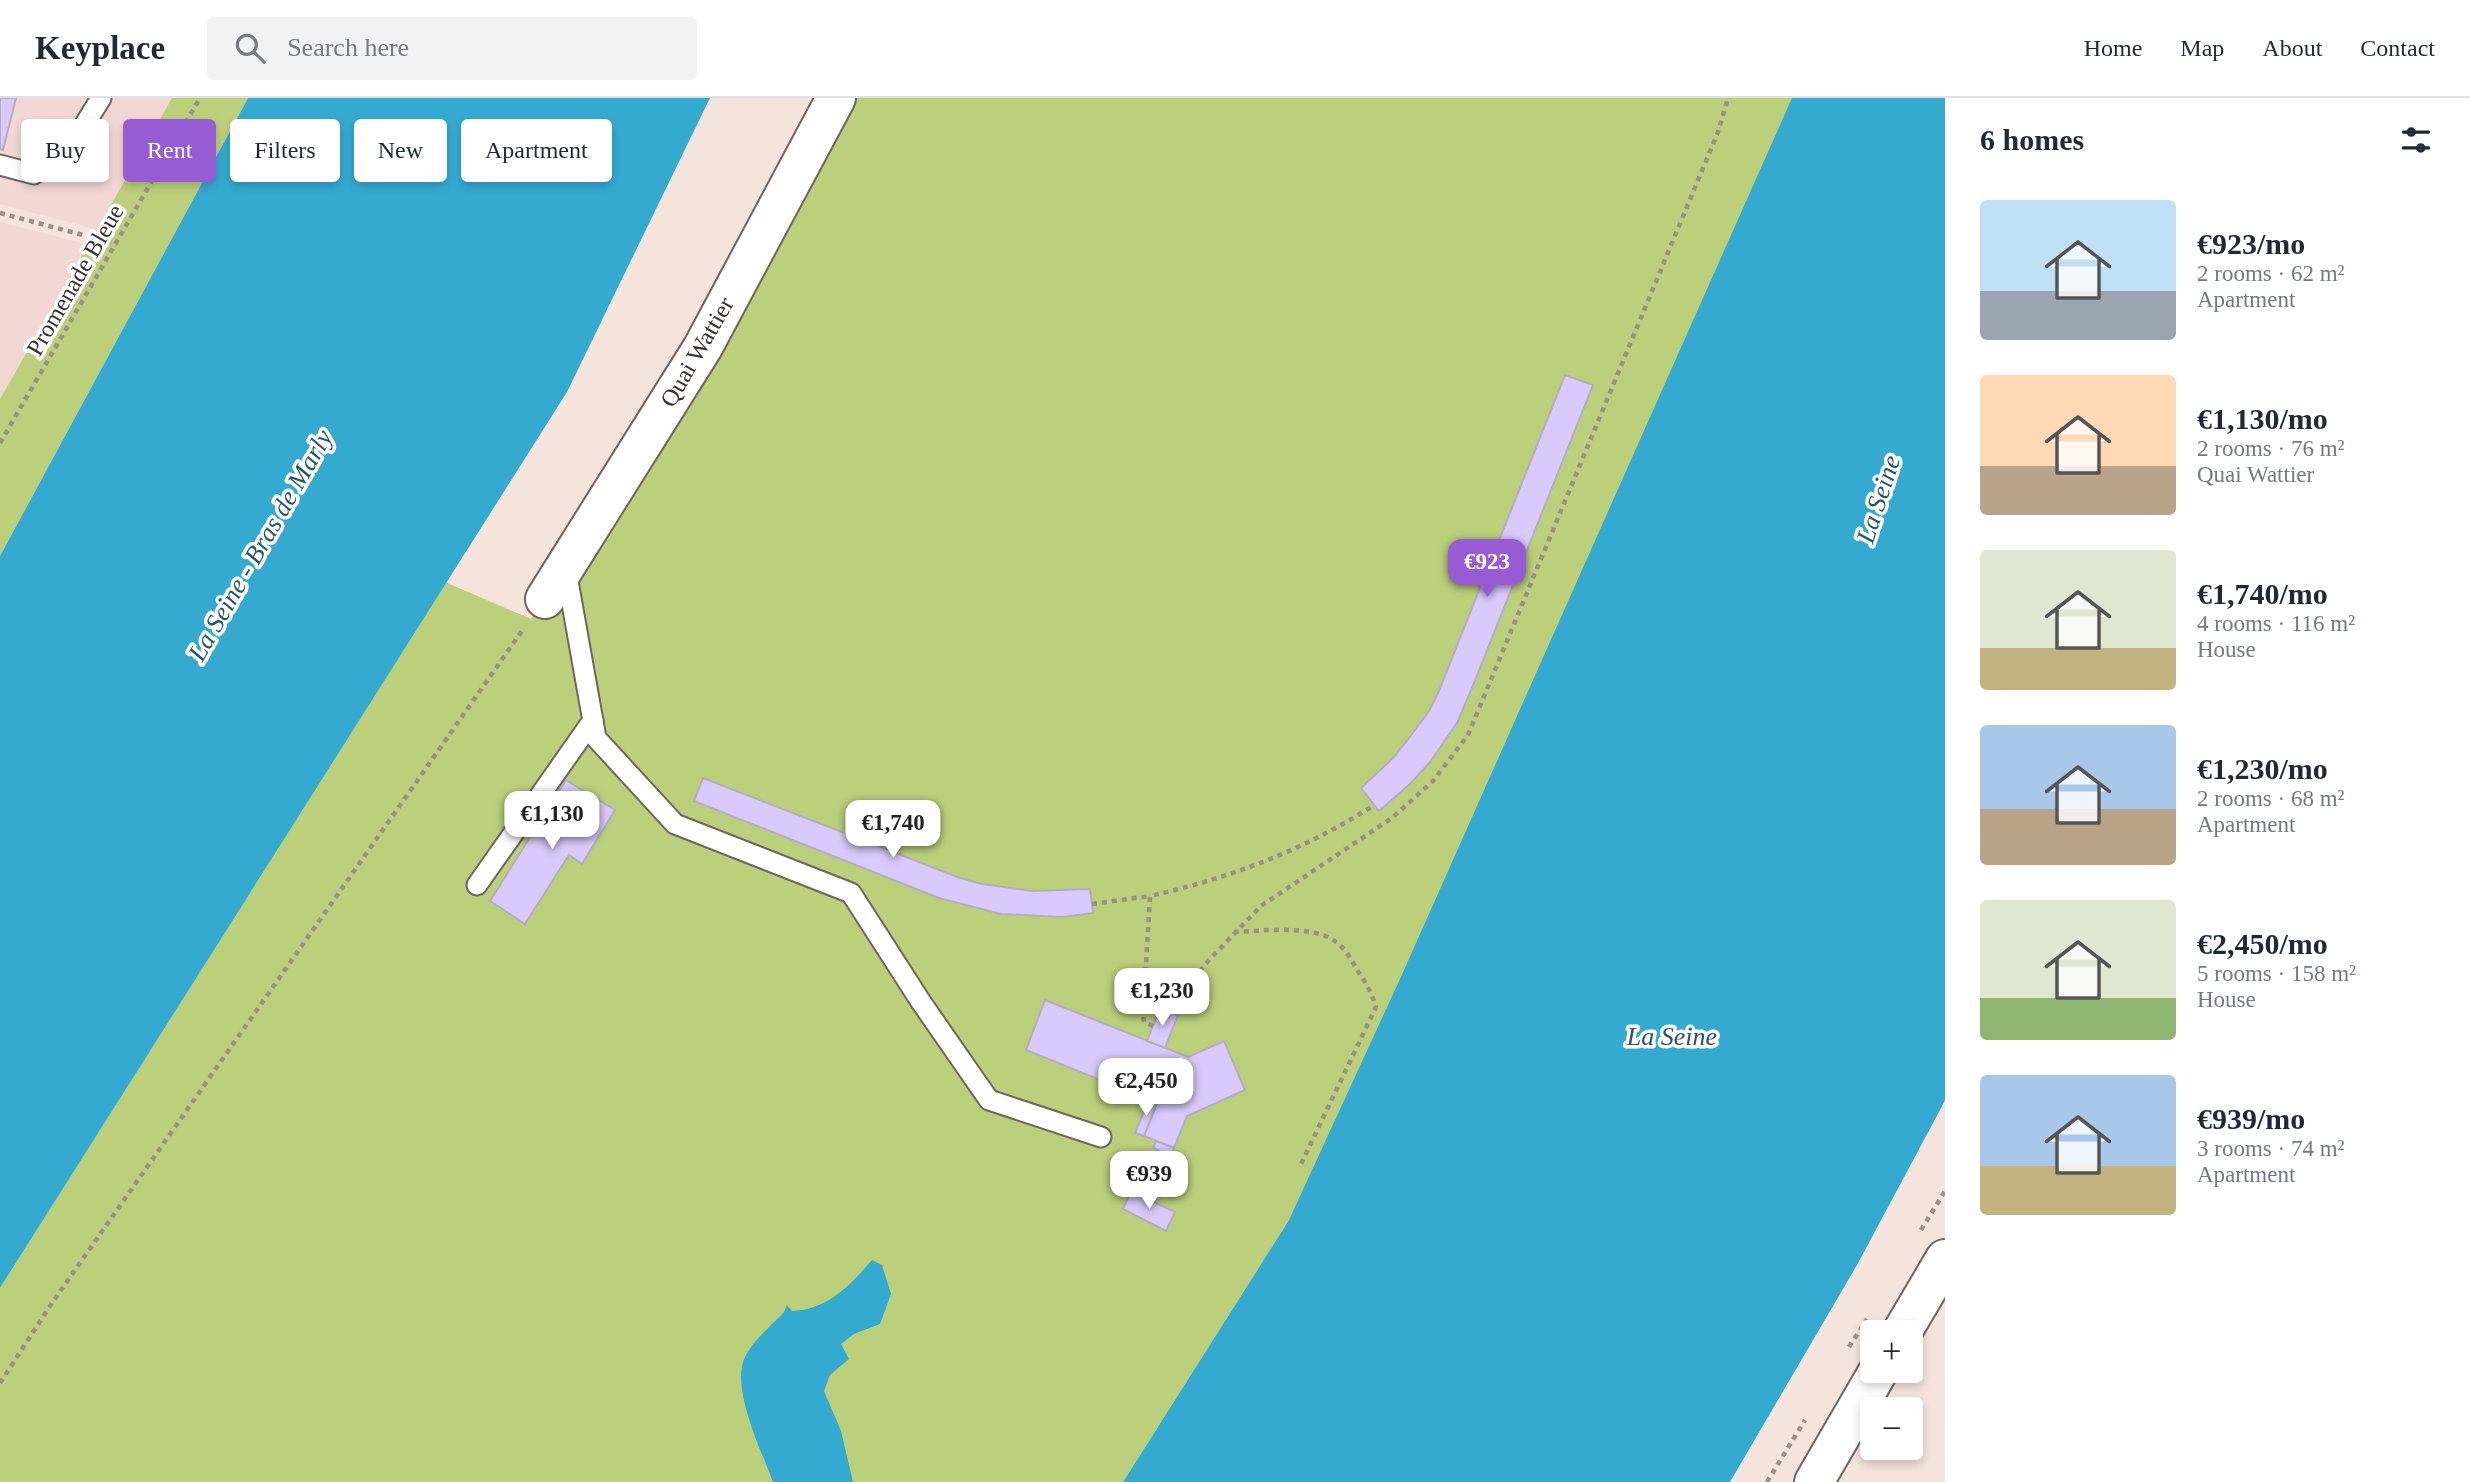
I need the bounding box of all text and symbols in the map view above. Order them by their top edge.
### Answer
search box [207,17,697,80]
icon: search [231,29,269,67]
text: Keyplace [35,30,165,66]
text: Search here [287,33,409,62]
text: Home [2084,35,2142,61]
text: Map [2180,35,2224,61]
text: About [2262,35,2322,61]
text: Contact [2360,35,2435,61]
chip: Buy [21,119,109,182]
chip: Rent [123,119,216,182]
chip: Filters [230,119,340,182]
chip: New [354,119,447,182]
chip: Apartment [461,119,612,182]
icon: filters [2397,121,2435,159]
text: 6 homes [1980,123,2084,156]
street label: Promenade Bleue [21,200,129,360]
text: €923/mo [2197,227,2305,260]
icon: home [2036,228,2120,312]
text: 2 rooms · 62 m² [2197,261,2344,286]
text: Apartment [2197,287,2295,312]
street label: Quai Wattier [655,293,739,411]
text: €1,130/mo [2197,402,2328,435]
icon: home [2036,403,2120,487]
water label: La Seine - Bras de Marly [182,424,339,667]
text: 2 rooms · 76 m² [2197,436,2344,461]
water label: La Seine [1850,452,1906,548]
text: Quai Wattier [2197,462,2314,487]
pin: €923 [1446,540,1528,599]
text: €923 [1464,549,1510,574]
text: €1,740/mo [2197,577,2328,610]
icon: home [2036,578,2120,662]
text: 4 rooms · 116 m² [2197,611,2355,636]
text: House [2197,637,2256,662]
text: €1,230/mo [2197,752,2328,785]
icon: home [2036,753,2120,837]
text: 2 rooms · 68 m² [2197,786,2344,811]
pin: €1,130 [495,792,609,851]
pin: €1,740 [836,800,950,860]
text: €1,130 [520,801,584,826]
text: €1,740 [861,810,925,835]
text: Apartment [2197,812,2295,837]
text: €2,450/mo [2197,927,2328,960]
icon: home [2036,928,2120,1012]
text: 5 rooms · 158 m² [2197,961,2356,986]
pin: €1,230 [1105,968,1219,1028]
text: €1,230 [1130,978,1194,1003]
text: House [2197,987,2256,1012]
water label: La Seine [1626,1022,1717,1051]
pin: €2,450 [1089,1058,1203,1118]
text: €2,450 [1114,1068,1178,1093]
text: €939/mo [2197,1102,2305,1135]
icon: home [2036,1103,2120,1187]
text: 3 rooms · 74 m² [2197,1136,2344,1161]
pin: €939 [1108,1152,1190,1211]
text: €939 [1126,1161,1172,1186]
text: Apartment [2197,1162,2295,1187]
map controls [1860,1320,1923,1460]
button: + [1860,1320,1923,1383]
button: − [1860,1397,1923,1460]

